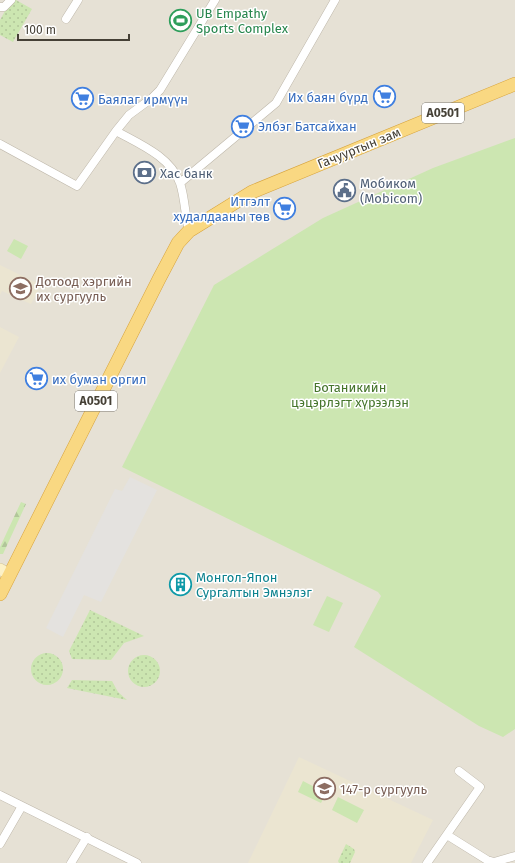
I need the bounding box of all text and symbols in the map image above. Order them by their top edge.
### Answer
place label: UB Empathy Sports Complex [196,6,289,36]
sports icon: UB Empathy Sports Complex [167,7,193,33]
scale bar [18,16,129,42]
text: 100 m [24,23,56,37]
supermarket icon: Их баян бүрд [371,84,397,110]
supermarket icon: Баялаг ирмүүн [70,86,96,112]
place label: Их баян бүрд [288,90,368,105]
place label: Баялаг ирмүүн [98,92,188,107]
road number: A0501 [422,103,464,123]
supermarket icon: Элбэг Батсайхан [230,113,256,139]
place label: Элбэг Батсайхан [258,119,357,134]
street label: Гачууртын зам [315,124,403,172]
bank icon: Хас банк [131,160,157,186]
place label: Хас банк [160,166,213,181]
place label: Мобиком (Mobicom) [360,176,422,206]
public building icon: Мобиком (Mobicom) [332,177,358,203]
place label: Итгэлт худалдааны төв [173,194,270,224]
supermarket icon: Итгэлт худалдааны төв [272,195,298,221]
place label: Дотоод хэргийн их сургууль [35,274,132,304]
school or university icon: Дотоод хэргийн их сургууль [7,275,33,301]
supermarket icon: их буман оргил [24,366,50,392]
place label: их буман оргил [52,372,147,387]
park label: Ботаникийн цэцэрлэгт хүрээлэн [291,380,409,410]
road number: A0501 [75,391,117,411]
place label: Монгол-Япон Сургалтын Эмнэлэг [196,570,312,600]
building icon: Монгол-Япон Сургалтын Эмнэлэг [168,571,194,597]
school or university icon: 147-р сургууль [312,776,338,802]
place label: 147-р сургууль [340,782,427,797]

